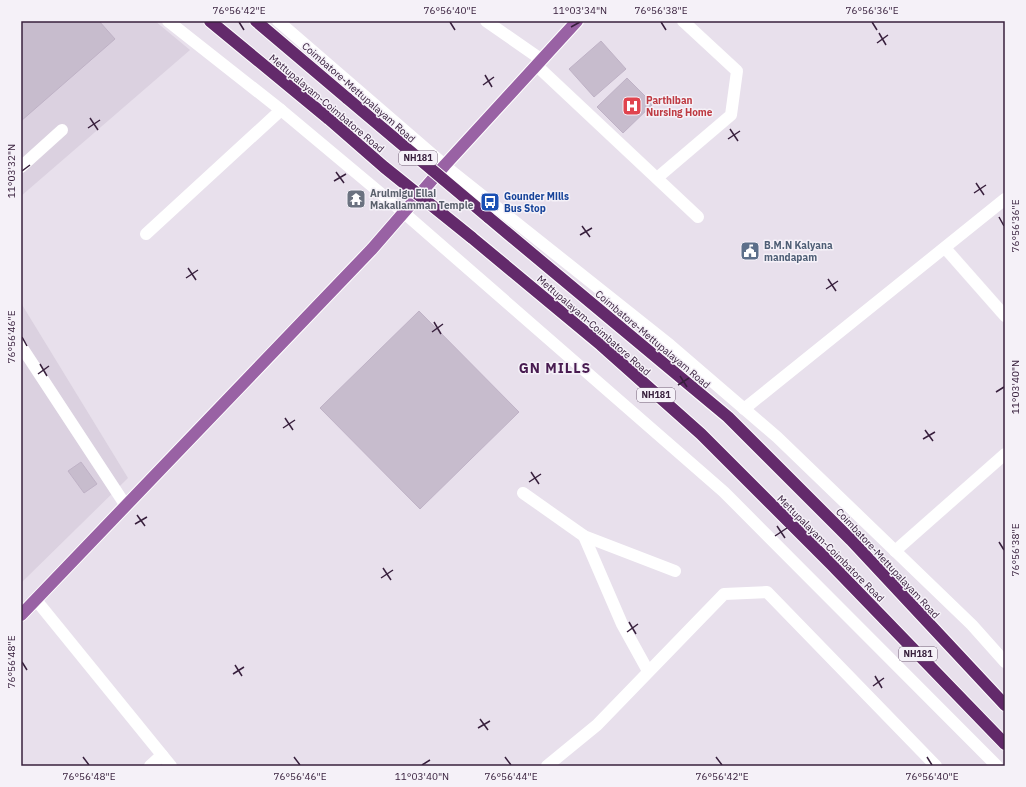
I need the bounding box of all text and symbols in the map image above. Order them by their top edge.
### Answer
text: 76°56'42"E [212,4,266,17]
text: 76°56'40"E [423,4,477,17]
text: 11°03'34"N [553,4,607,17]
text: 76°56'38"E [634,4,688,17]
text: 76°56'36"E [845,4,899,17]
street label: Coimbatore-Mettupalayam Road [299,40,418,145]
street label: Mettupalayam-Coimbatore Road [267,51,387,155]
place label: Parthiban Nursing Home [646,94,713,119]
hospital icon: Parthiban Nursing Home [621,95,643,117]
text: 11°03'32"N [5,144,18,198]
road number: NH181 [399,151,437,165]
place label: Arulmigu Ellai Makaliamman Temple [370,187,474,212]
temple icon: Arulmigu Ellai Makaliamman Temple [345,188,367,210]
place label: Gounder Mills Bus Stop [504,190,569,215]
bus stop icon: Gounder Mills Bus Stop [479,191,501,213]
text: 76°56'36"E [1009,199,1022,253]
place label: B.M.N Kalyana mandapam [764,239,833,264]
public building icon: B.M.N Kalyana mandapam [739,240,761,262]
street label: Mettupalayam-Coimbatore Road [534,273,653,378]
street label: Coimbatore-Mettupalayam Road [593,287,713,391]
text: 76°56'46"E [5,310,18,364]
district label: GN MILLS [519,359,591,377]
text: 11°03'40"N [1009,360,1022,414]
road number: NH181 [637,388,675,402]
street label: Mettupalayam-Coimbatore Road [774,492,887,605]
street label: Coimbatore-Mettupalayam Road [833,505,942,621]
text: 76°56'38"E [1009,523,1022,577]
text: 76°56'48"E [5,635,18,689]
road number: NH181 [899,647,937,661]
text: 76°56'48"E [62,770,116,783]
text: 76°56'46"E [273,770,327,783]
text: 11°03'40"N [395,770,449,783]
text: 76°56'44"E [484,770,538,783]
text: 76°56'42"E [695,770,749,783]
text: 76°56'40"E [905,770,959,783]

